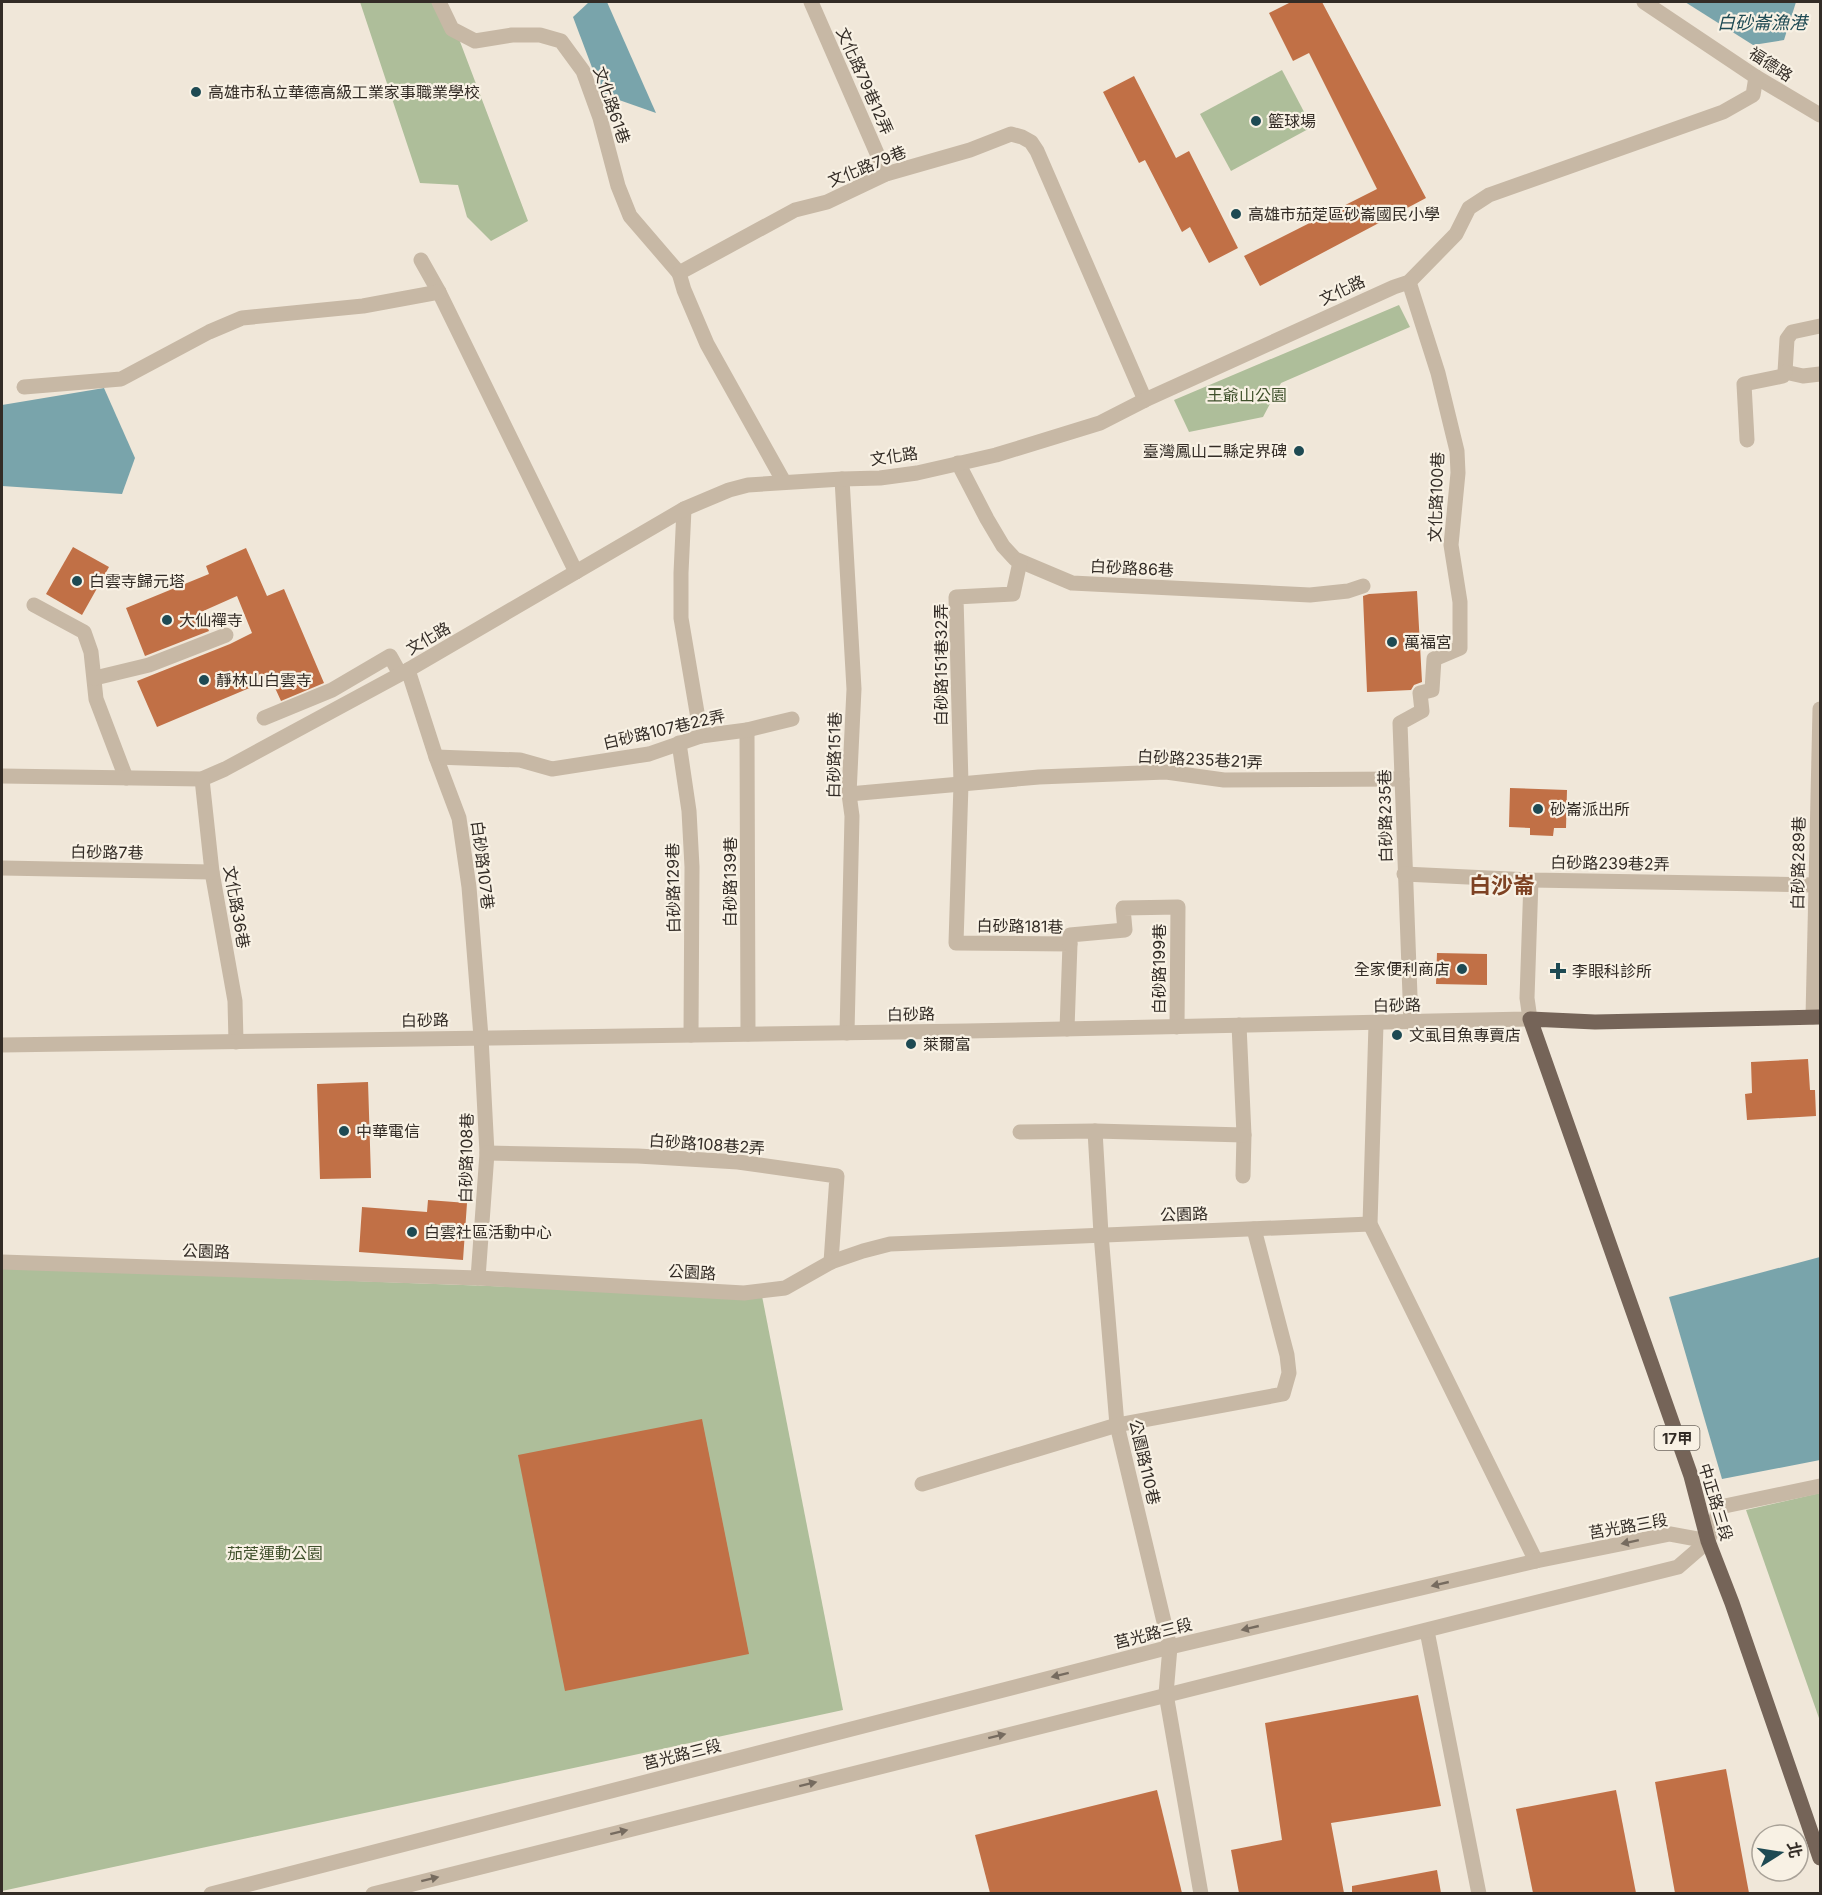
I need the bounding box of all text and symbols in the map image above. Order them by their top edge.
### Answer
water label: 白砂崙漁港 [1717,12,1810,33]
street label: 文化路79巷12弄 [832,24,898,138]
street label: 福德路 [1745,43,1797,85]
street label: 文化路61巷 [589,64,635,146]
place label: 高雄市私立華德高級工業家事職業學校 [208,82,480,102]
marker: 高雄市私立華德高級工業家事職業學校 [189,85,203,99]
place label: 籃球場 [1268,111,1316,131]
marker: 籃球場 [1249,114,1263,128]
street label: 文化路79巷 [825,141,909,191]
place label: 高雄市茄萣區砂崙國民小學 [1248,204,1440,224]
marker: 高雄市茄萣區砂崙國民小學 [1229,207,1243,221]
street label: 文化路 [1316,271,1368,309]
park label: 王爺山公園 [1207,385,1287,405]
place label: 臺灣鳳山二縣定界碑 [1143,441,1287,461]
street label: 文化路 [869,443,919,469]
marker: 臺灣鳳山二縣定界碑 [1292,444,1306,458]
street label: 文化路100巷 [1424,451,1448,543]
street label: 白砂路86巷 [1090,556,1174,580]
place label: 白雲寺歸元塔 [89,571,185,591]
marker: 白雲寺歸元塔 [70,574,84,588]
street label: 白砂路151巷32弄 [931,604,951,726]
place label: 大仙禪寺 [179,610,243,630]
marker: 大仙禪寺 [160,613,174,627]
street label: 文化路 [402,617,454,659]
place label: 萬福宮 [1404,632,1452,652]
marker: 萬福宮 [1385,635,1399,649]
place label: 靜林山白雲寺 [216,670,312,690]
marker: 靜林山白雲寺 [197,673,211,687]
street label: 白砂路107巷22弄 [601,705,727,753]
street label: 白砂路151巷 [823,711,845,799]
street label: 白砂路235巷21弄 [1137,746,1263,772]
street label: 白砂路235巷 [1374,769,1396,863]
place label: 砂崙派出所 [1550,799,1630,819]
marker: 砂崙派出所 [1531,802,1545,816]
street label: 白砂路289巷 [1787,816,1809,910]
street label: 白砂路107巷 [468,819,498,911]
street label: 白砂路139巷 [720,837,740,927]
street label: 白砂路7巷 [70,841,144,863]
street label: 白砂路129巷 [662,843,684,933]
street label: 白砂路239巷2弄 [1550,852,1670,874]
street label: 文化路36巷 [220,864,254,950]
district label: 白沙崙 [1469,872,1535,898]
street label: 白砂路181巷 [976,915,1064,937]
street label: 白砂路199巷 [1149,924,1169,1014]
place label: 全家便利商店 [1354,959,1450,979]
place label: 李眼科診所 [1572,961,1652,981]
marker: 全家便利商店 [1455,962,1469,976]
marker: 李眼科診所 [1549,962,1567,980]
street label: 白砂路 [1373,995,1421,1015]
street label: 白砂路 [887,1004,935,1024]
street label: 白砂路 [401,1010,449,1030]
place label: 文虱目魚專賣店 [1409,1025,1521,1045]
marker: 文虱目魚專賣店 [1390,1028,1404,1042]
place label: 萊爾富 [923,1034,971,1054]
marker: 萊爾富 [904,1037,918,1051]
street label: 白砂路108巷 [455,1113,477,1203]
place label: 中華電信 [356,1121,420,1141]
marker: 中華電信 [337,1124,351,1138]
street label: 白砂路108巷2弄 [648,1130,766,1158]
street label: 公園路 [1160,1203,1208,1225]
place label: 白雲社區活動中心 [424,1222,552,1242]
marker: 白雲社區活動中心 [405,1225,419,1239]
street label: 公園路 [182,1240,230,1262]
street label: 公園路 [668,1261,716,1283]
street label: 公園路110巷 [1125,1417,1165,1507]
road number: 17甲 [1654,1426,1700,1450]
street label: 中正路三段 [1695,1461,1737,1543]
street label: 莒光路三段 [1587,1509,1669,1543]
one-way arrow [1620,1538,1639,1547]
park label: 茄萣運動公園 [227,1543,323,1563]
one-way arrow [1430,1579,1449,1589]
street label: 莒光路三段 [1112,1614,1194,1652]
one-way arrow [1240,1624,1259,1633]
one-way arrow [1051,1671,1069,1680]
one-way arrow [988,1731,1006,1741]
street label: 莒光路三段 [641,1735,723,1773]
one-way arrow [799,1779,817,1788]
north arrow [1750,1823,1810,1883]
one-way arrow [610,1826,628,1836]
text: 北 [1783,1840,1806,1860]
one-way arrow [420,1874,439,1884]

